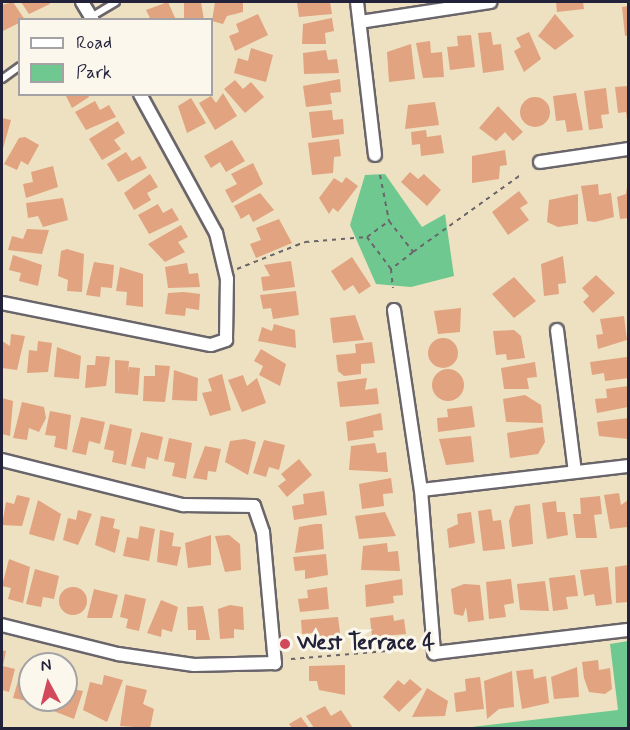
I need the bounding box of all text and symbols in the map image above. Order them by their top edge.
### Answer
legend [18,18,213,96]
text: Road [76,31,112,55]
text: Park [76,61,112,85]
place label: West Terrace 4 [297,631,435,657]
marker: West Terrace 4 [278,637,292,651]
north arrow [18,652,78,712]
text: N [39,655,53,677]

